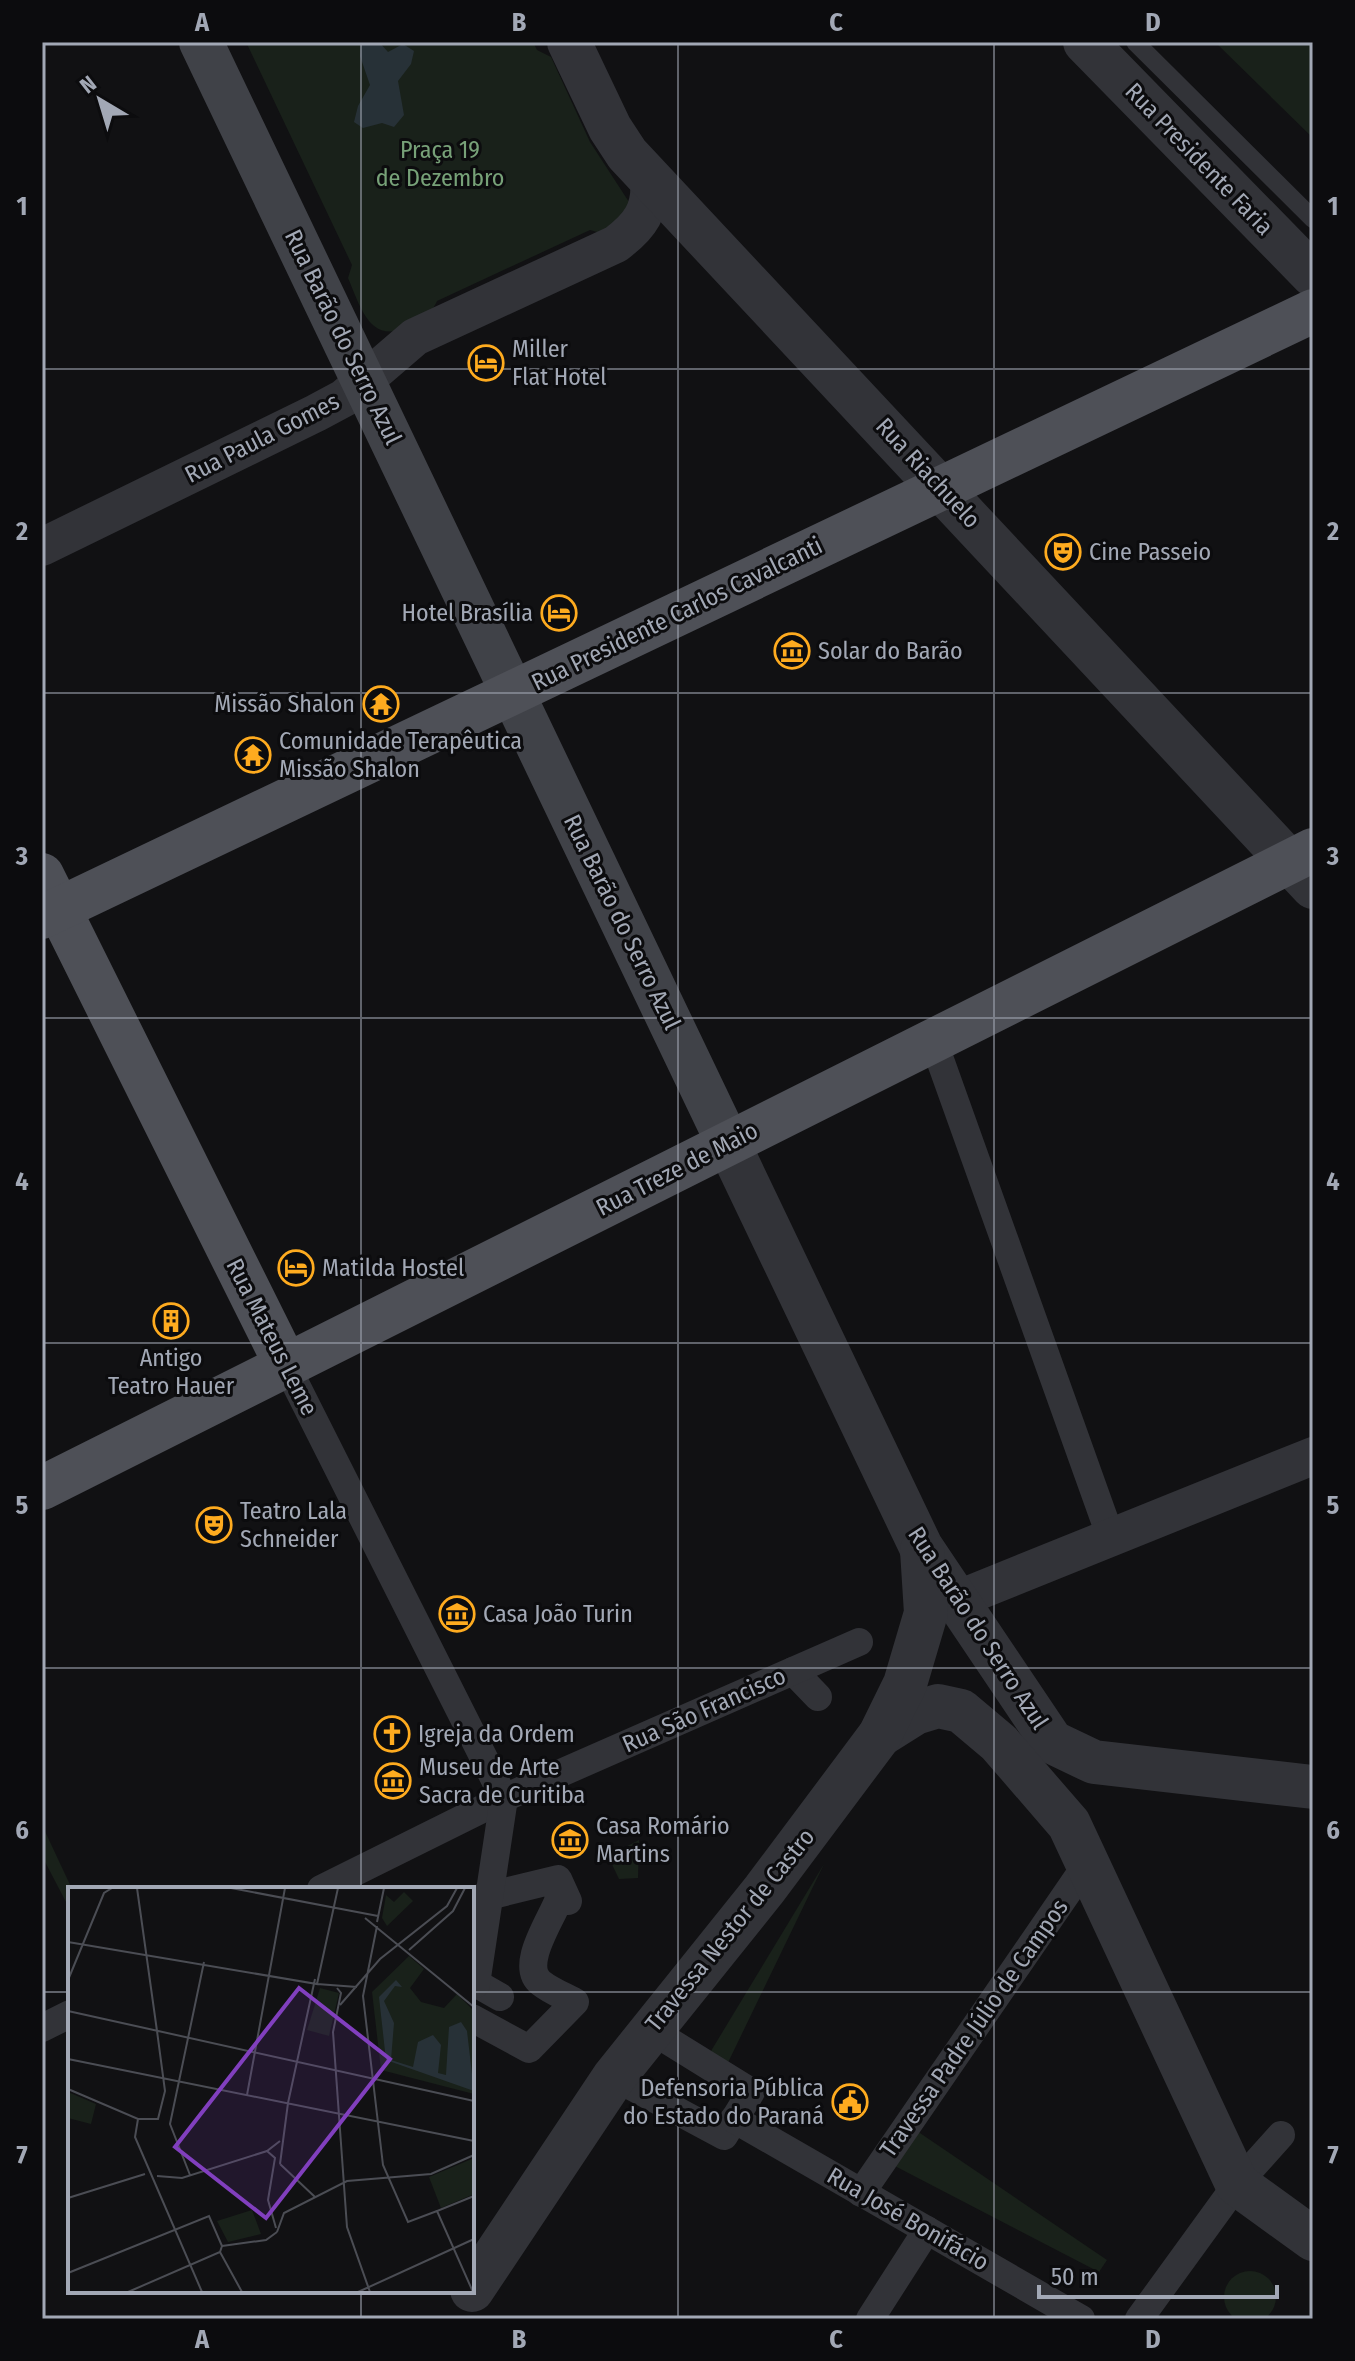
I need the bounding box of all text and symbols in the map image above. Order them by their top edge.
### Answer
text: A [194,7,210,38]
text: B [512,7,527,38]
text: C [829,7,843,38]
text: D [1145,7,1161,38]
north arrow [60,60,140,140]
text: N [74,70,102,99]
street label: Rua Presidente Faria [1119,77,1279,241]
park label: Praça 19 de Dezembro [376,136,504,192]
text: 1 [17,191,28,222]
text: 1 [1328,191,1339,222]
street label: Rua Barão do Serro Azul [279,225,407,449]
place label: Miller Flat Hotel [512,335,607,391]
hotel icon: Miller Flat Hotel [467,344,505,382]
street label: Rua Paula Gomes [180,387,344,489]
street label: Rua Riachuelo [870,412,986,534]
text: 2 [15,516,28,547]
text: 2 [1326,516,1339,547]
street label: Rua Presidente Carlos Cavalcanti [527,531,827,697]
theatre icon: Cine Passeio [1044,533,1082,571]
place label: Cine Passeio [1089,538,1211,566]
hotel icon: Hotel Brasília [540,594,578,632]
place label: Hotel Brasília [402,599,533,627]
museum icon: Solar do Barão [773,632,811,670]
place label: Solar do Barão [818,637,963,665]
temple icon: Missão Shalon [362,685,400,723]
place label: Missão Shalon [214,690,355,718]
place label: Comunidade Terapêutica Missão Shalon [279,727,522,783]
temple icon: Comunidade Terapêutica Missão Shalon [234,736,272,774]
street label: Rua Barão do Serro Azul [558,810,686,1034]
text: 3 [15,841,28,872]
text: 3 [1326,841,1339,872]
street label: Rua Treze de Maio [592,1116,762,1222]
text: 4 [15,1166,29,1197]
text: 4 [1326,1166,1340,1197]
hotel icon: Matilda Hostel [277,1249,315,1287]
street label: Rua Mateus Leme [221,1254,323,1420]
place label: Matilda Hostel [322,1254,464,1282]
building icon: Antigo Teatro Hauer [152,1302,190,1340]
place label: Antigo Teatro Hauer [108,1344,235,1400]
text: 5 [16,1490,29,1521]
text: 5 [1327,1490,1340,1521]
place label: Teatro Lala Schneider [240,1497,347,1553]
theatre icon: Teatro Lala Schneider [195,1506,233,1544]
street label: Rua Barão do Serro Azul [902,1522,1054,1734]
museum icon: Casa João Turin [438,1595,476,1633]
place label: Casa João Turin [483,1600,633,1628]
street label: Rua São Francisco [618,1661,790,1759]
church icon: Igreja da Ordem [373,1715,411,1753]
place label: Igreja da Ordem [418,1720,575,1748]
place label: Museu de Arte Sacra de Curitiba [419,1753,585,1809]
museum icon: Museu de Arte Sacra de Curitiba [374,1762,412,1800]
place label: Casa Romário Martins [596,1812,730,1868]
text: 6 [15,1815,29,1846]
text: 6 [1326,1815,1340,1846]
museum icon: Casa Romário Martins [551,1821,589,1859]
street label: Travessa Nestor de Castro [640,1823,820,2037]
inset map [68,1887,474,2293]
street label: Travessa Padre Júlio de Campos [874,1894,1074,2162]
place label: Defensoria Pública do Estado do Paraná [623,2074,824,2130]
public building icon: Defensoria Pública do Estado do Paraná [831,2083,869,2121]
text: 7 [16,2140,28,2171]
text: 7 [1327,2140,1339,2171]
street label: Rua José Bonifácio [822,2161,994,2277]
scale bar [1039,2249,1277,2299]
text: 50 m [1051,2263,1099,2291]
text: A [194,2324,210,2355]
text: B [512,2324,527,2355]
text: C [829,2324,843,2355]
text: D [1145,2324,1161,2355]

